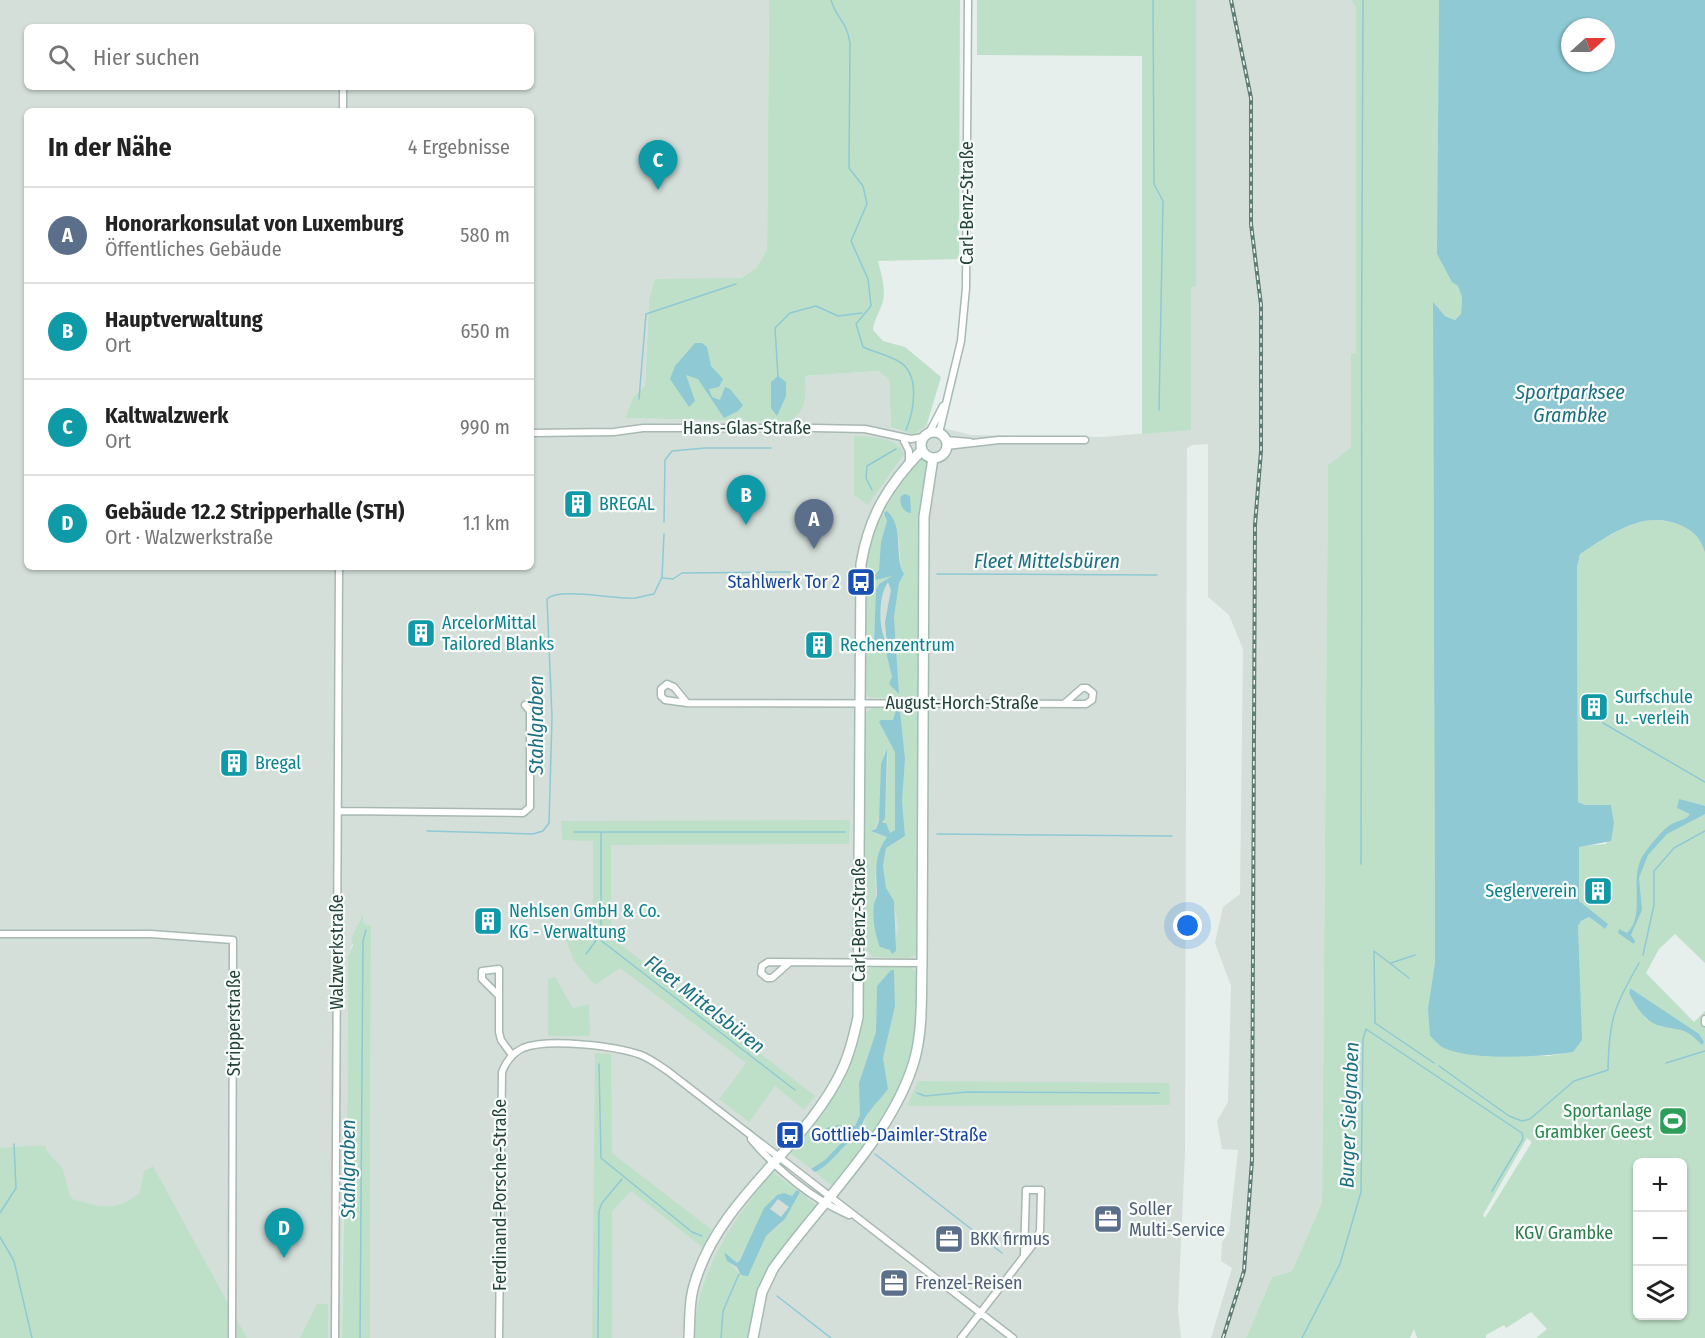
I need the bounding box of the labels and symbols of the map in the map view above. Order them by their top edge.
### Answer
north arrow [1561,18,1615,72]
pin: C [638,140,678,190]
street label: Carl-Benz-Straße [956,141,978,265]
water label: Sportparksee Grambke [1514,380,1625,427]
street label: Hans-Glas-Straße [683,417,811,439]
pin: B [726,476,766,525]
building icon: BREGAL [562,488,594,520]
place label: BREGAL [599,493,655,515]
pin: A [794,500,834,549]
water label: Fleet Mittelsbüren [974,549,1120,573]
bus stop icon: Stahlwerk Tor 2 [845,566,877,598]
place label: Stahlwerk Tor 2 [727,571,840,593]
place label: ArcelorMittal Tailored Blanks [442,612,555,655]
building icon: ArcelorMittal Tailored Blanks [405,617,437,649]
building icon: Rechenzentrum [803,629,835,661]
place label: Rechenzentrum [840,634,955,656]
water label: Stahlgraben [524,675,548,776]
place label: Surfschule u. -verleih [1615,686,1693,729]
building icon: Surfschule u. -verleih [1578,691,1610,723]
street label: August-Horch-Straße [885,692,1039,714]
building icon: Bregal [218,747,250,779]
place label: Bregal [255,752,301,774]
street label: Carl-Benz-Straße [848,858,870,982]
building icon: Seglerverein [1582,875,1614,907]
place label: Seglerverein [1485,880,1577,902]
street label: Walzwerkstraße [326,894,348,1010]
place label: Nehlsen GmbH & Co. KG - Verwaltung [509,900,660,943]
building icon: Nehlsen GmbH & Co. KG - Verwaltung [472,905,504,937]
your location [1173,911,1202,940]
water label: Fleet Mittelsbüren [640,950,770,1058]
street label: Stripperstraße [223,970,245,1076]
water label: Burger Sielgraben [1334,1041,1364,1189]
street label: Ferdinand-Porsche-Straße [489,1099,511,1291]
place label: Sportanlage Grambker Geest [1534,1100,1652,1143]
sports icon: Sportanlage Grambker Geest [1657,1105,1689,1137]
water label: Stahlgraben [336,1119,360,1220]
bus stop icon: Gottlieb-Daimler-Straße [774,1119,806,1151]
place label: Gottlieb-Daimler-Straße [811,1124,987,1146]
place label: Soller Multi-Service [1129,1198,1225,1241]
office icon: Soller Multi-Service [1092,1203,1124,1235]
pin: D [264,1208,304,1258]
park label: KGV Grambke [1515,1222,1613,1244]
office icon: BKK firmus [933,1223,965,1255]
place label: BKK firmus [970,1228,1050,1250]
office icon: Frenzel-Reisen [878,1267,910,1299]
place label: Frenzel-Reisen [915,1272,1023,1294]

